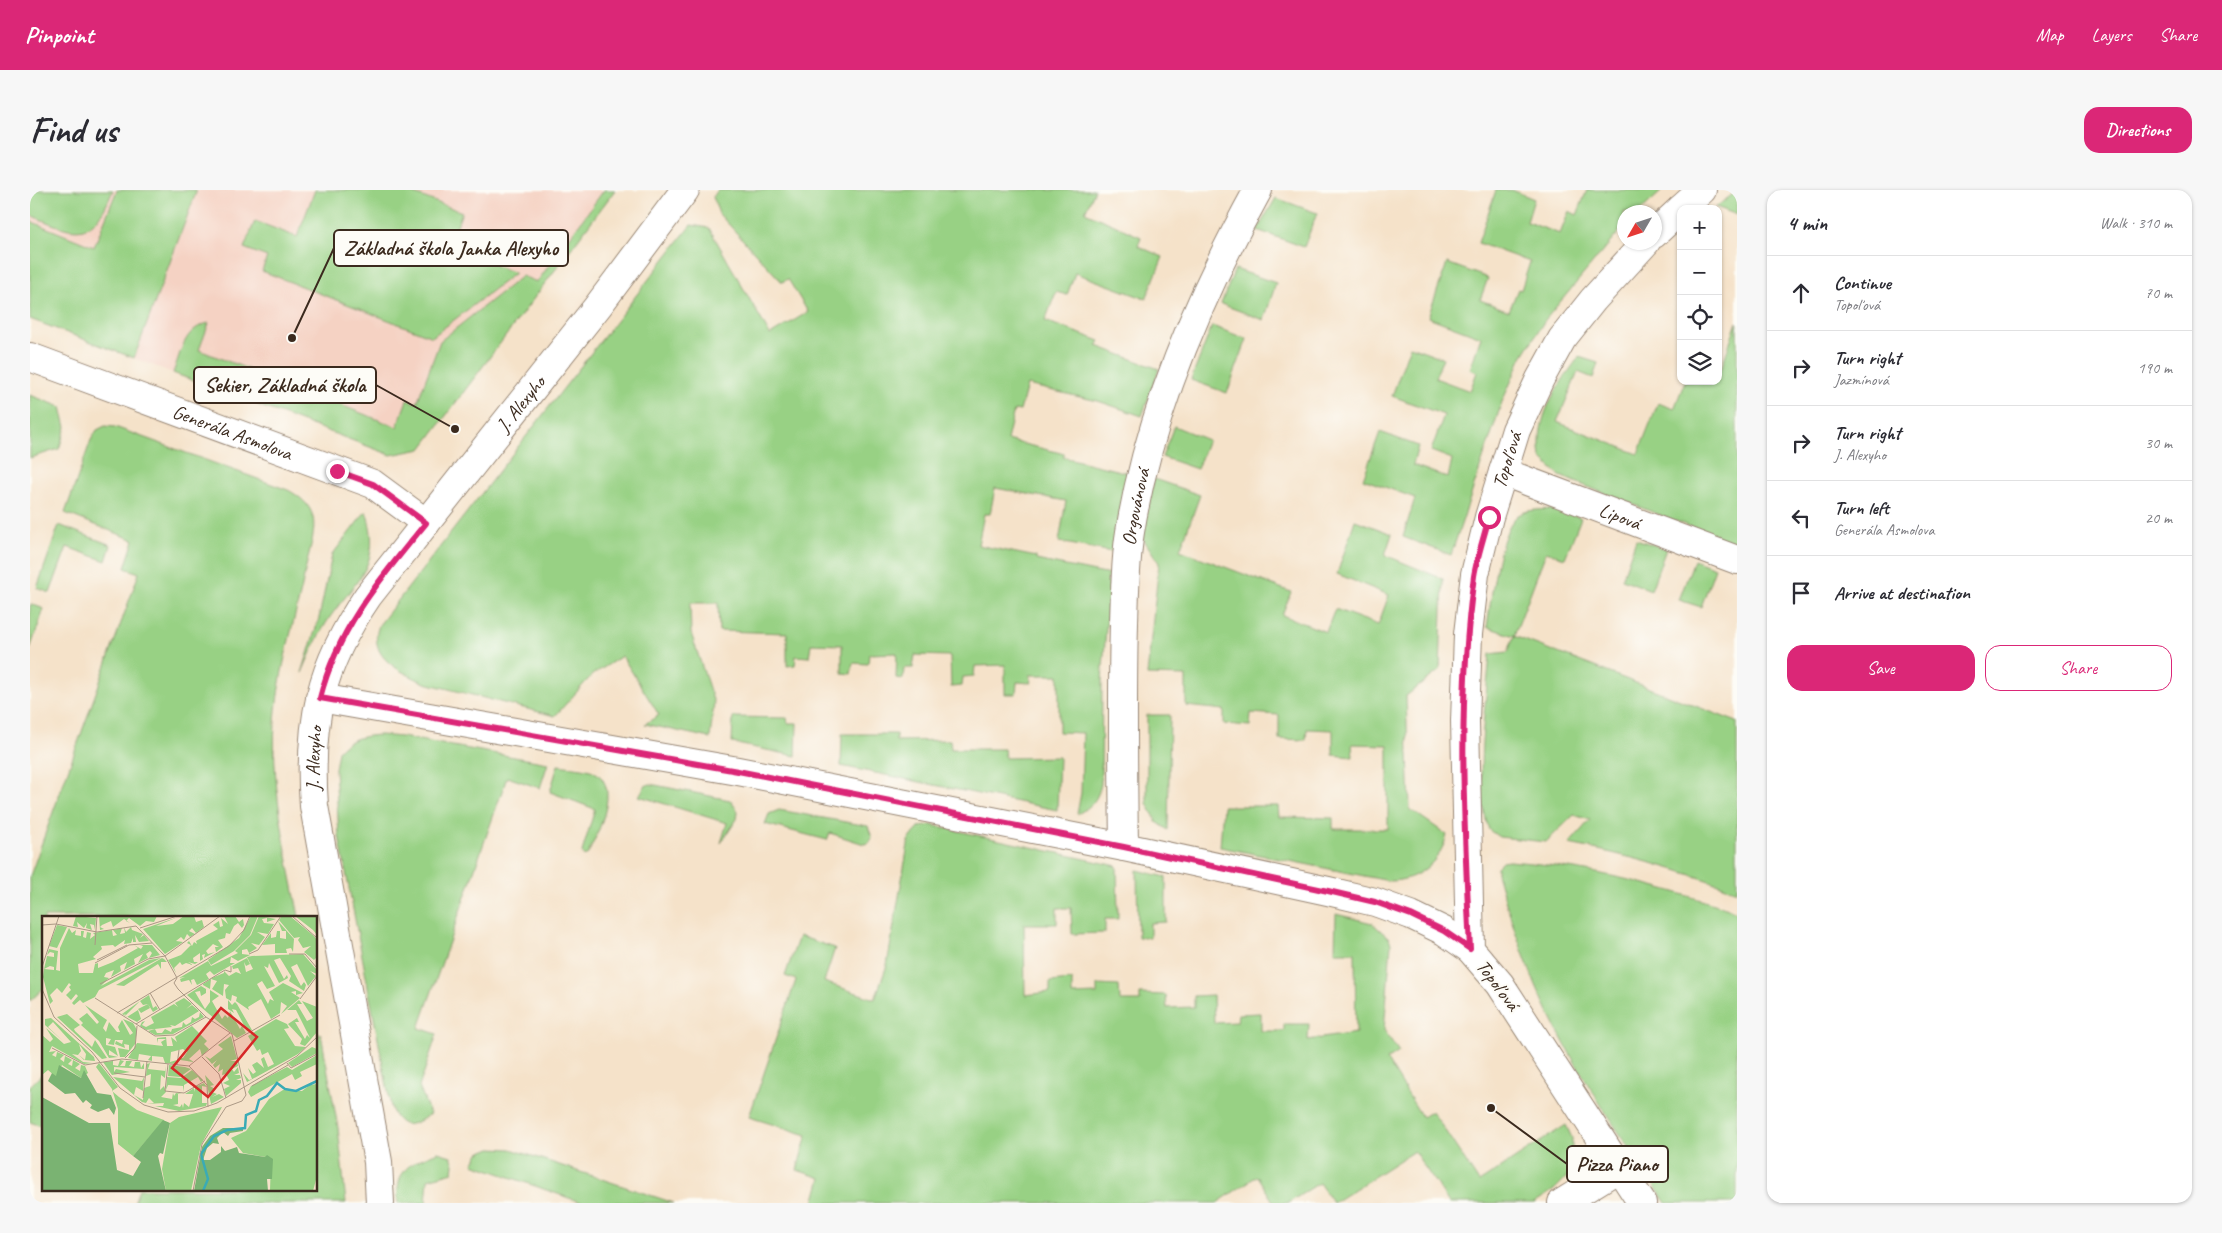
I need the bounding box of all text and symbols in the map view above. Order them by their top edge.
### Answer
text: Pinpoint [25,20,94,50]
text: Map [2036,24,2064,46]
text: Layers [2092,24,2131,46]
text: Share [2159,24,2197,46]
button: Directions [2084,107,2192,153]
text: Find us [30,108,117,153]
north arrow [1617,205,1662,250]
map controls [1677,205,1722,385]
button: + [1677,205,1722,250]
text: 4 min [1787,210,1827,236]
text: Walk · 310 m [2100,213,2172,233]
callout: Základná škola Janka Alexyho [334,230,568,266]
text: Základná škola Janka Alexyho [344,235,560,261]
button: − [1677,250,1722,295]
text: Continue [1834,271,1891,295]
icon: ahead [1787,279,1815,307]
text: 70 m [2145,283,2172,303]
button: locate [1677,295,1722,340]
text: Topoľová [1834,295,1880,315]
button: layers [1677,340,1722,385]
text: Turn right [1834,346,1901,370]
icon: right [1787,354,1815,382]
text: 190 m [2138,358,2172,378]
callout: Sekier, Základná škola [194,367,376,403]
street label: J. Alexyho [490,369,552,438]
text: Jazmínová [1834,370,1889,390]
text: Sekier, Základná škola [204,372,367,398]
street label: Generála Asmolova [169,398,297,466]
text: Turn right [1834,421,1901,445]
street label: Topoľová [1486,427,1528,491]
icon: right [1787,429,1815,457]
text: 30 m [2145,433,2172,453]
text: J. Alexyho [1834,445,1886,465]
route end [326,460,349,483]
street label: Orgovánová [1116,463,1156,547]
text: Turn left [1834,496,1889,520]
street label: Lipová [1596,497,1646,536]
icon: left [1787,504,1815,532]
route start [1478,506,1501,529]
text: 20 m [2145,508,2172,528]
text: Generála Asmolova [1834,520,1934,540]
icon: arrive [1787,579,1815,607]
text: Arrive at destination [1834,581,1970,605]
button: Save [1787,645,1975,691]
button: Share [1985,645,2172,691]
street label: J. Alexyho [300,723,328,792]
inset map [42,916,318,1190]
street label: Topoľová [1471,954,1527,1017]
callout: Pizza Piano [1567,1146,1668,1182]
text: Pizza Piano [1576,1151,1660,1177]

